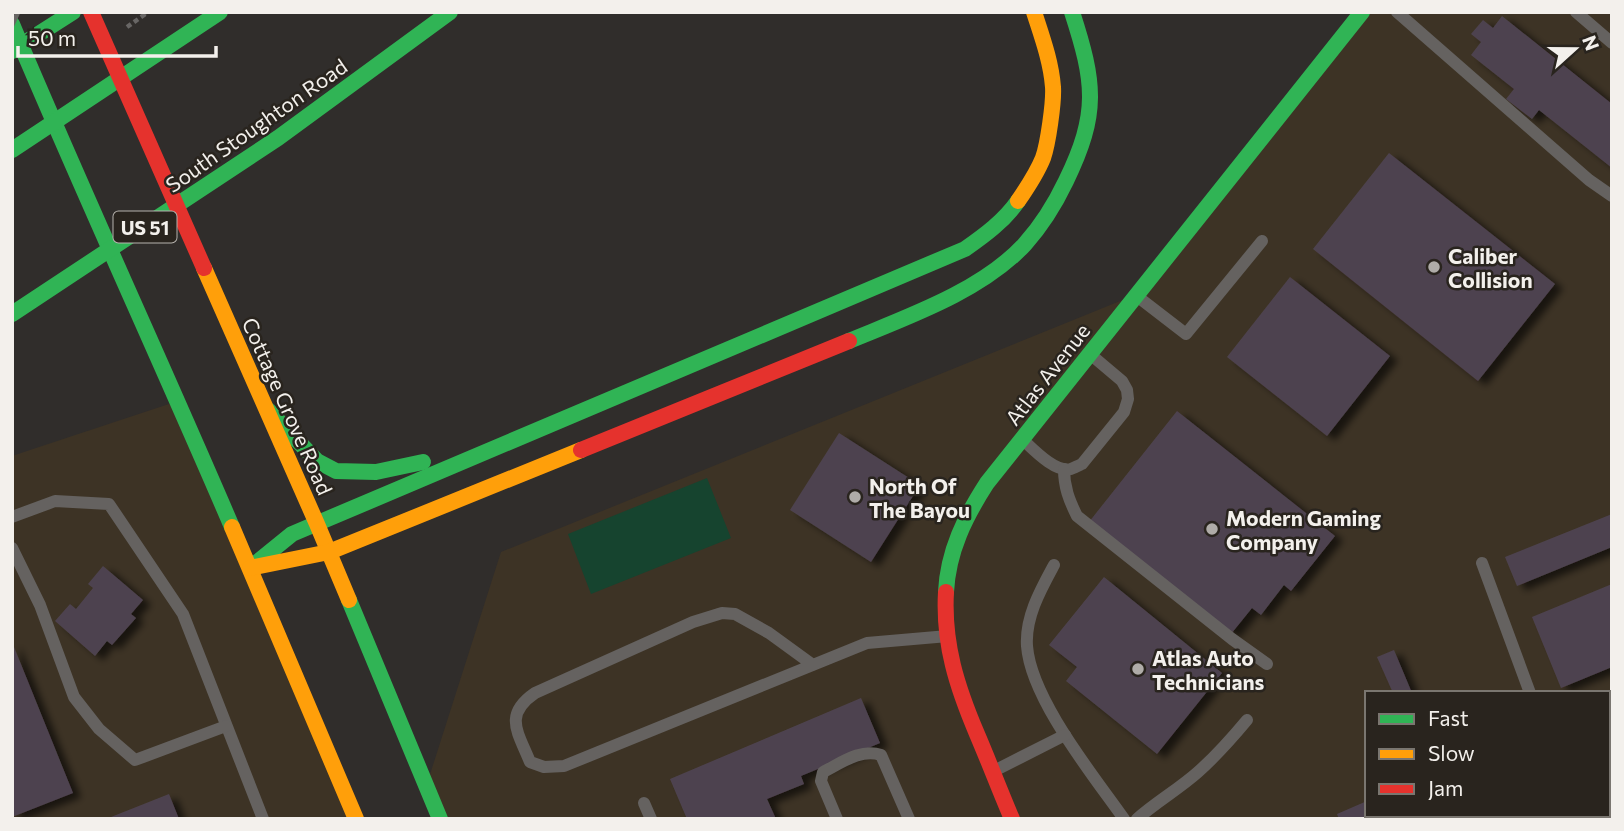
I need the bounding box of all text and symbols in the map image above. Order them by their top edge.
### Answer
scale bar [18,14,215,58]
north arrow [1540,14,1610,84]
text: 50 m [28,25,76,50]
text: N [1578,32,1605,54]
street label: South Stoughton Road [161,53,351,197]
road number: US 51 [114,212,176,243]
place label: Caliber Collision [1448,243,1533,292]
marker: Caliber Collision [1426,259,1442,275]
street label: Cottage Grove Road [238,313,338,499]
street label: Atlas Avenue [1000,318,1094,430]
place label: North Of The Bayou [869,473,970,522]
marker: North Of The Bayou [847,489,863,505]
place label: Modern Gaming Company [1226,505,1382,554]
marker: Modern Gaming Company [1204,521,1220,537]
place label: Atlas Auto Technicians [1152,645,1265,694]
marker: Atlas Auto Technicians [1130,661,1146,677]
legend [1365,691,1610,817]
text: Fast [1428,705,1469,730]
text: Slow [1428,740,1475,765]
text: Jam [1428,775,1463,800]

